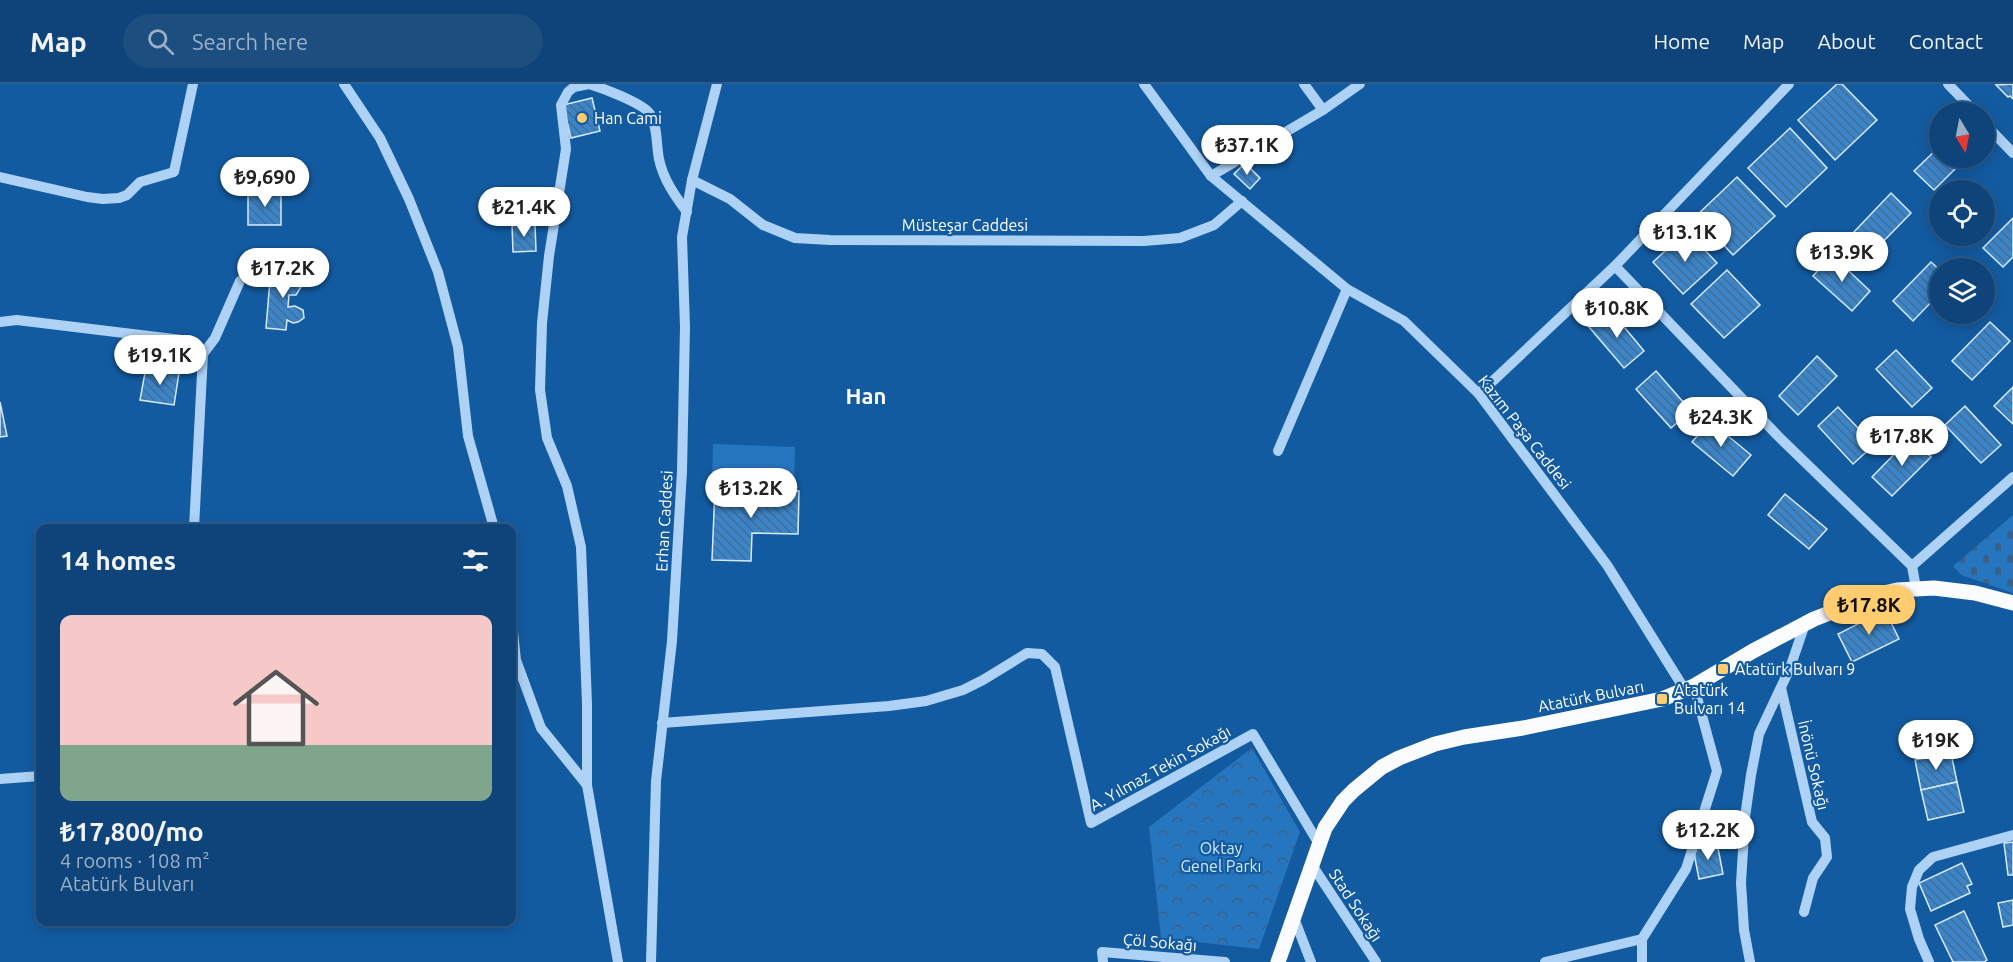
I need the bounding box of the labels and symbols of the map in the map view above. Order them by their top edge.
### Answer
north arrow [1929,102,1995,168]
place label: Han Cami [594,109,662,127]
marker: Han Cami [575,111,589,125]
pin: ₺37.1K [1198,125,1296,176]
pin: ₺9,690 [216,157,314,208]
pin: ₺21.4K [475,187,573,238]
pin: ₺13.1K [1636,212,1734,263]
street label: Müsteşar Caddesi [902,216,1028,234]
pin: ₺13.9K [1793,232,1891,283]
pin: ₺17.2K [234,248,332,299]
pin: ₺10.8K [1568,288,1666,339]
pin: ₺19.1K [111,335,209,386]
street label: Kazım Paşa Caddesi [1475,371,1575,493]
district label: Han [846,383,886,408]
pin: ₺24.3K [1672,397,1770,448]
pin: ₺17.8K [1853,416,1951,467]
pin: ₺13.2K [702,468,800,519]
street label: Erhan Caddesi [652,470,676,572]
pin: ₺17.8K [1820,585,1918,636]
place label: Atatürk Bulvarı 9 [1735,660,1855,678]
marker: Atatürk Bulvarı 9 [1716,662,1730,676]
street label: Atatürk Bulvarı [1536,677,1646,715]
place label: Atatürk Bulvarı 14 [1674,681,1745,717]
marker: Atatürk Bulvarı 14 [1655,692,1669,706]
street label: İnönü Sokağı [1795,718,1833,812]
pin: ₺19K [1900,720,1972,771]
street label: A. Yılmaz Tekin Sokağı [1086,722,1234,814]
pin: ₺12.2K [1659,810,1757,861]
park label: Oktay Genel Parkı [1181,839,1261,875]
street label: Stad Sokağı [1326,865,1386,945]
street label: Çöl Sokağı [1122,930,1198,954]

